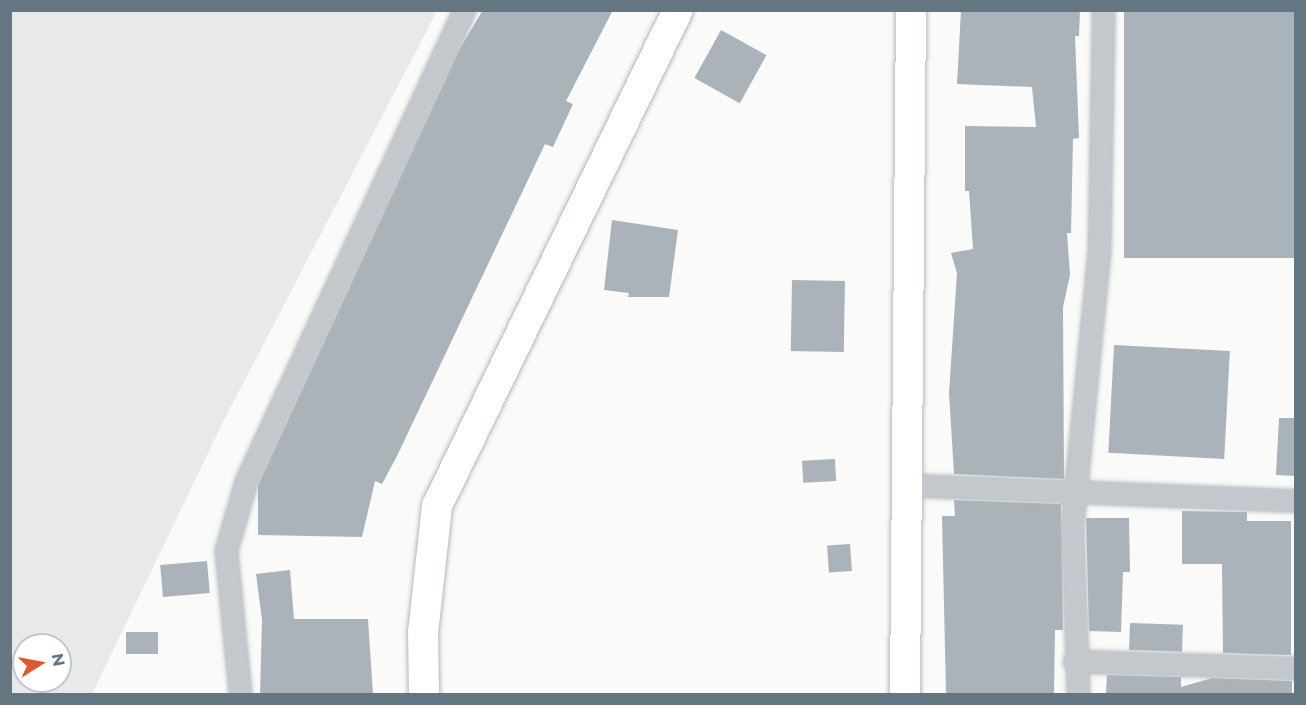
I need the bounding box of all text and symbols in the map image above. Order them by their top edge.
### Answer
north arrow [12,633,72,693]
text: N [48,652,69,668]

